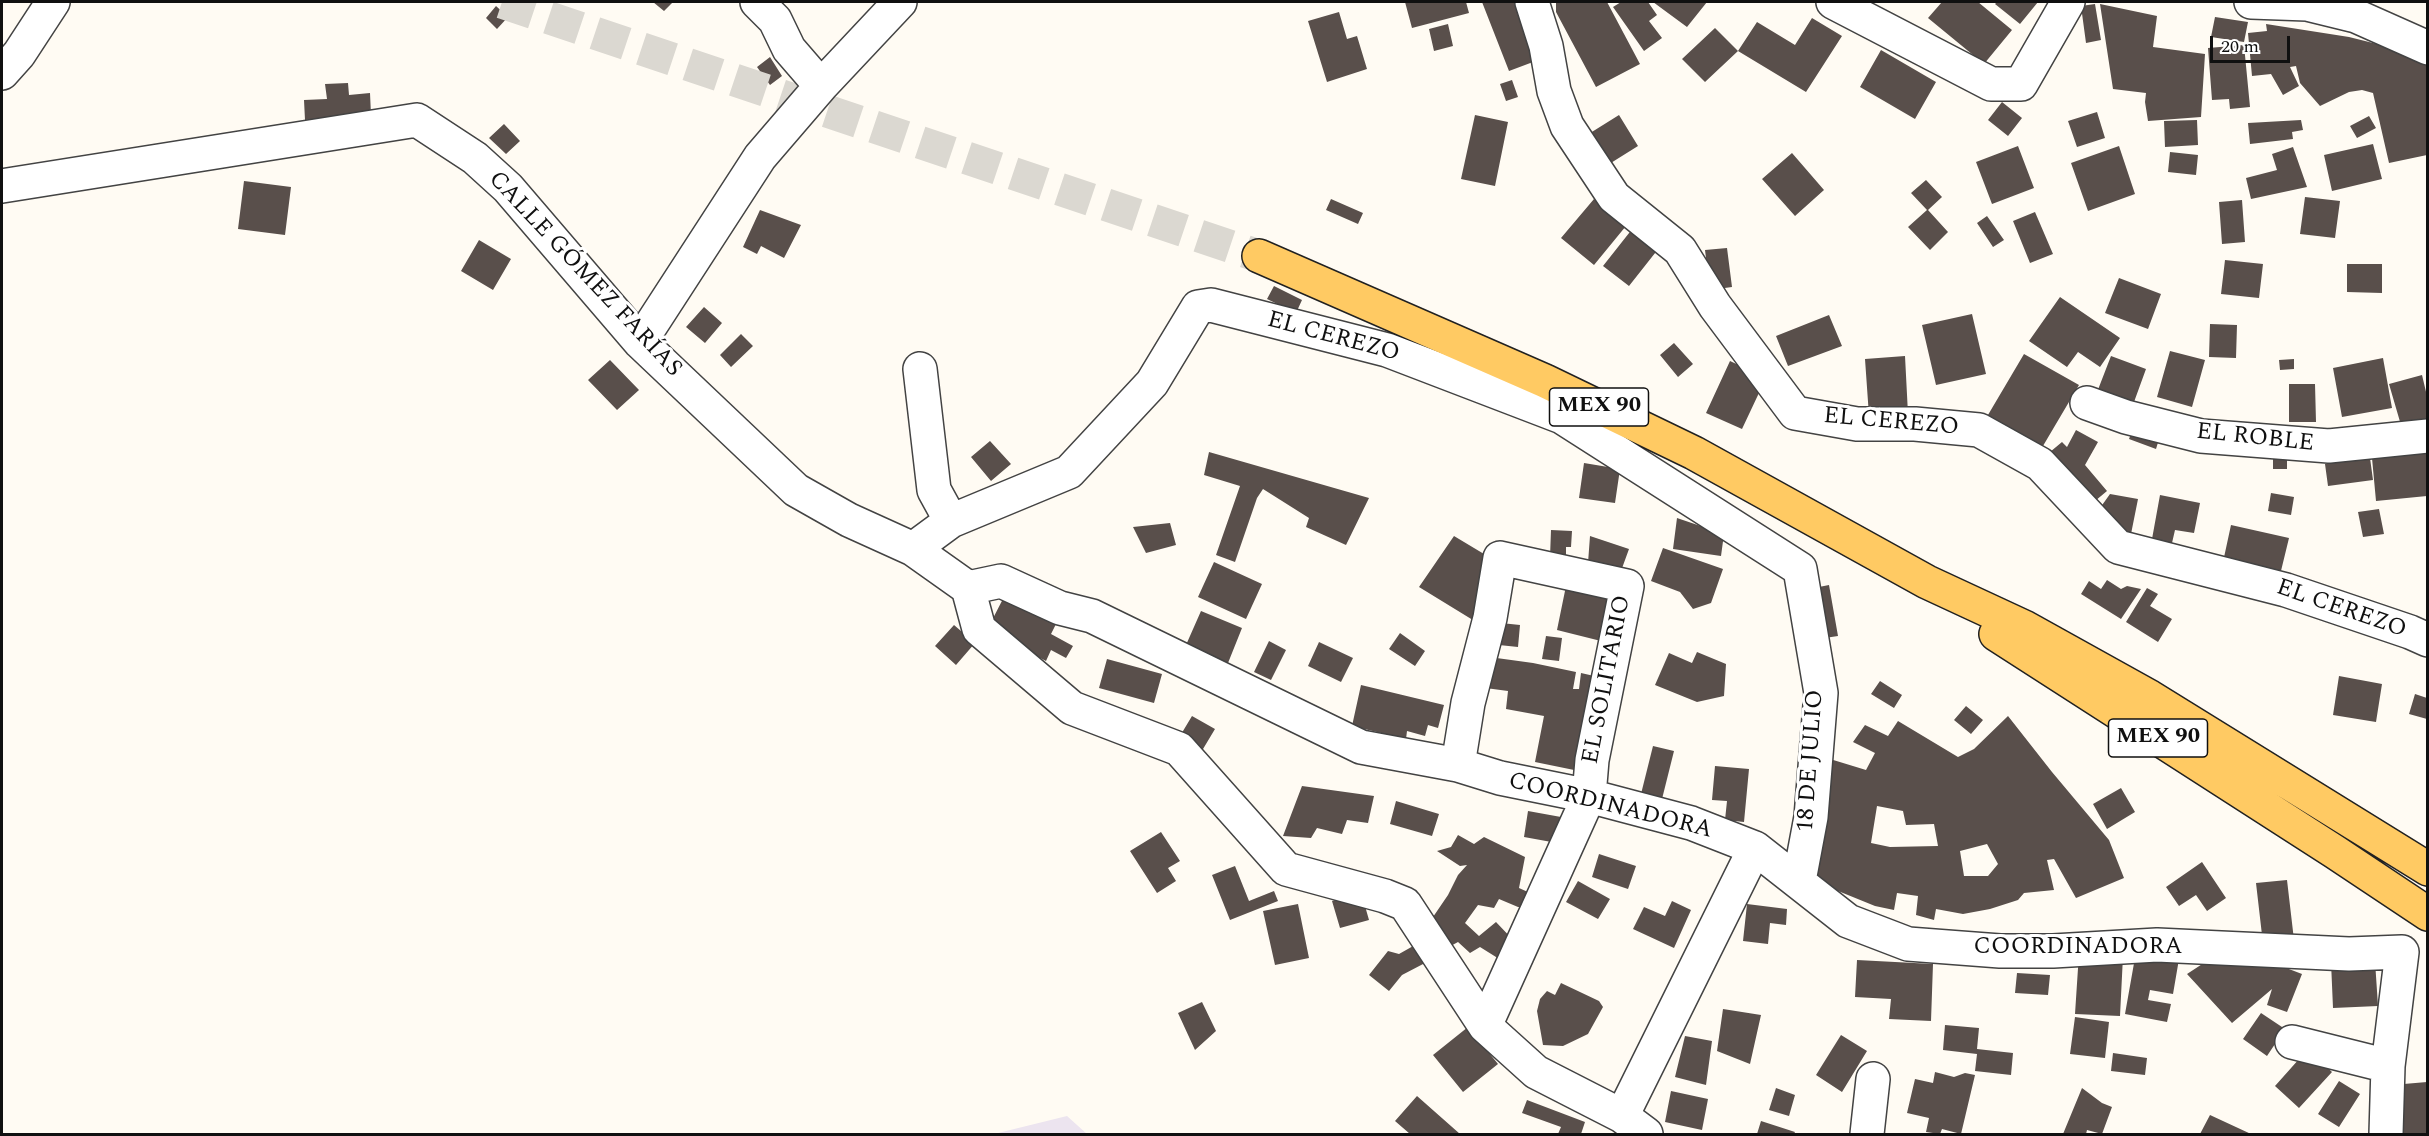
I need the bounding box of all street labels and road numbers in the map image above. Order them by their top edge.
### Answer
street label: CALLE GÓMEZ FARÍAS [481,166,687,384]
street label: EL CEREZO [1264,307,1402,369]
road number: MEX 90 [1550,388,1648,426]
street label: EL CEREZO [1822,403,1960,443]
street label: EL ROBLE [2195,418,2315,460]
street label: EL CEREZO [2272,574,2410,646]
street label: EL SOLITARIO [1578,593,1638,767]
street label: 18 DE JULIO [1793,689,1831,833]
road number: MEX 90 [2108,719,2208,757]
street label: COORDINADORA [1505,768,1715,846]
street label: COORDINADORA [1974,934,2182,962]

